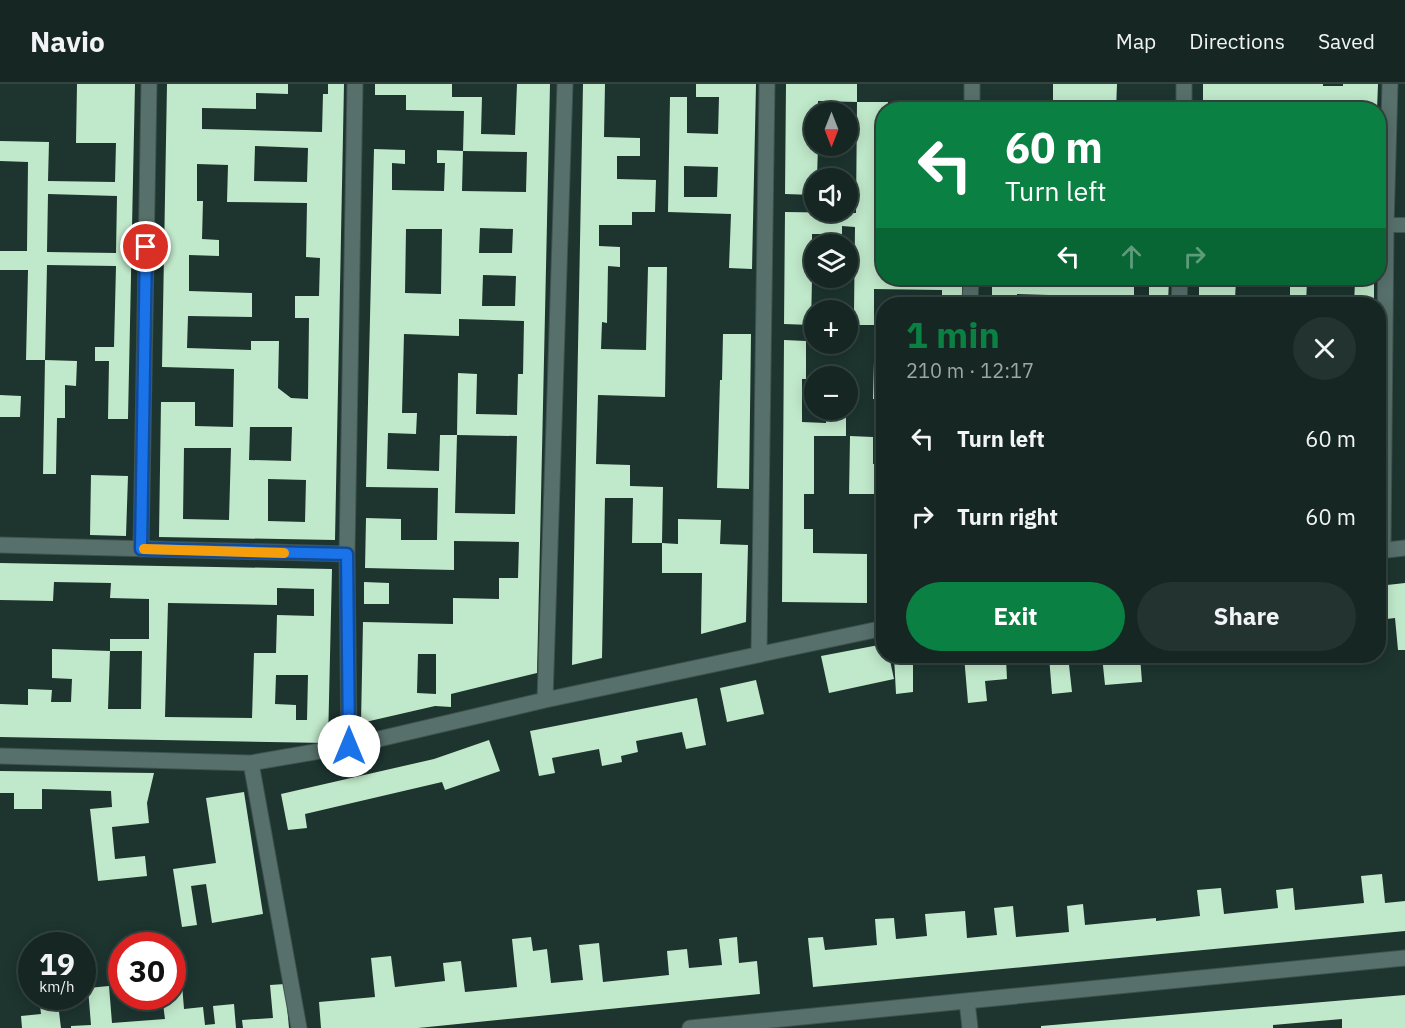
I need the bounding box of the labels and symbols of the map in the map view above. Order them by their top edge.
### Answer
north arrow [804,102,858,156]
pin [120,221,171,272]
position arrow [317,714,381,778]
speed limit sign: 30 [108,932,186,1010]

